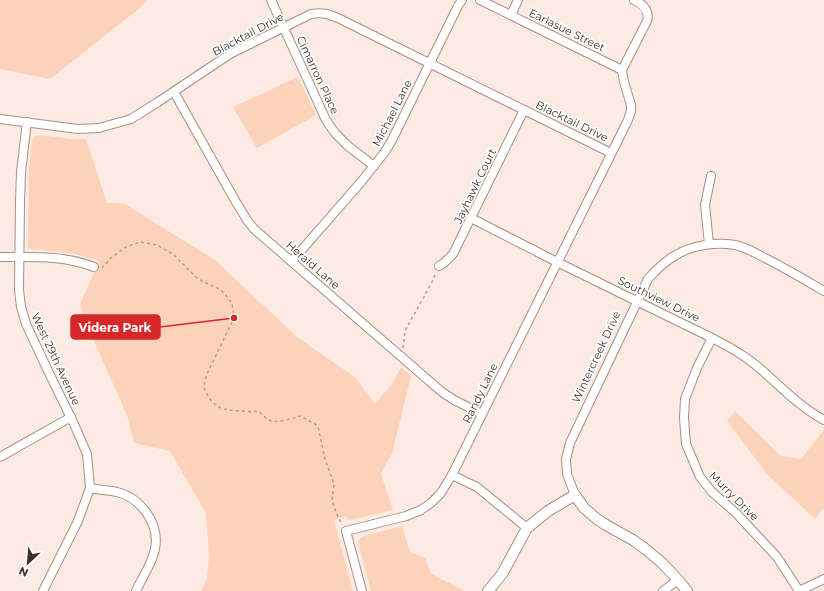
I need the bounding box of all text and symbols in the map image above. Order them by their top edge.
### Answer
street label: Earlasue Street [527,5,608,55]
street label: Blacktail Drive [210,9,286,59]
street label: Cimarron Place [294,34,342,117]
street label: Michael Lane [369,77,415,149]
street label: Blacktail Drive [534,97,611,145]
street label: Jayhawk Court [450,146,499,227]
street label: Herald Lane [283,238,343,292]
street label: Southview Drive [616,273,703,325]
street label: Wintercreek Drive [569,309,624,405]
street label: West 29th Avenue [28,311,84,408]
callout: Videra Park [71,315,160,339]
text: Videra Park [78,320,152,335]
street label: Randy Lane [459,360,501,425]
street label: Murry Drive [706,468,762,524]
north arrow [8,543,48,583]
text: N [17,564,31,580]

